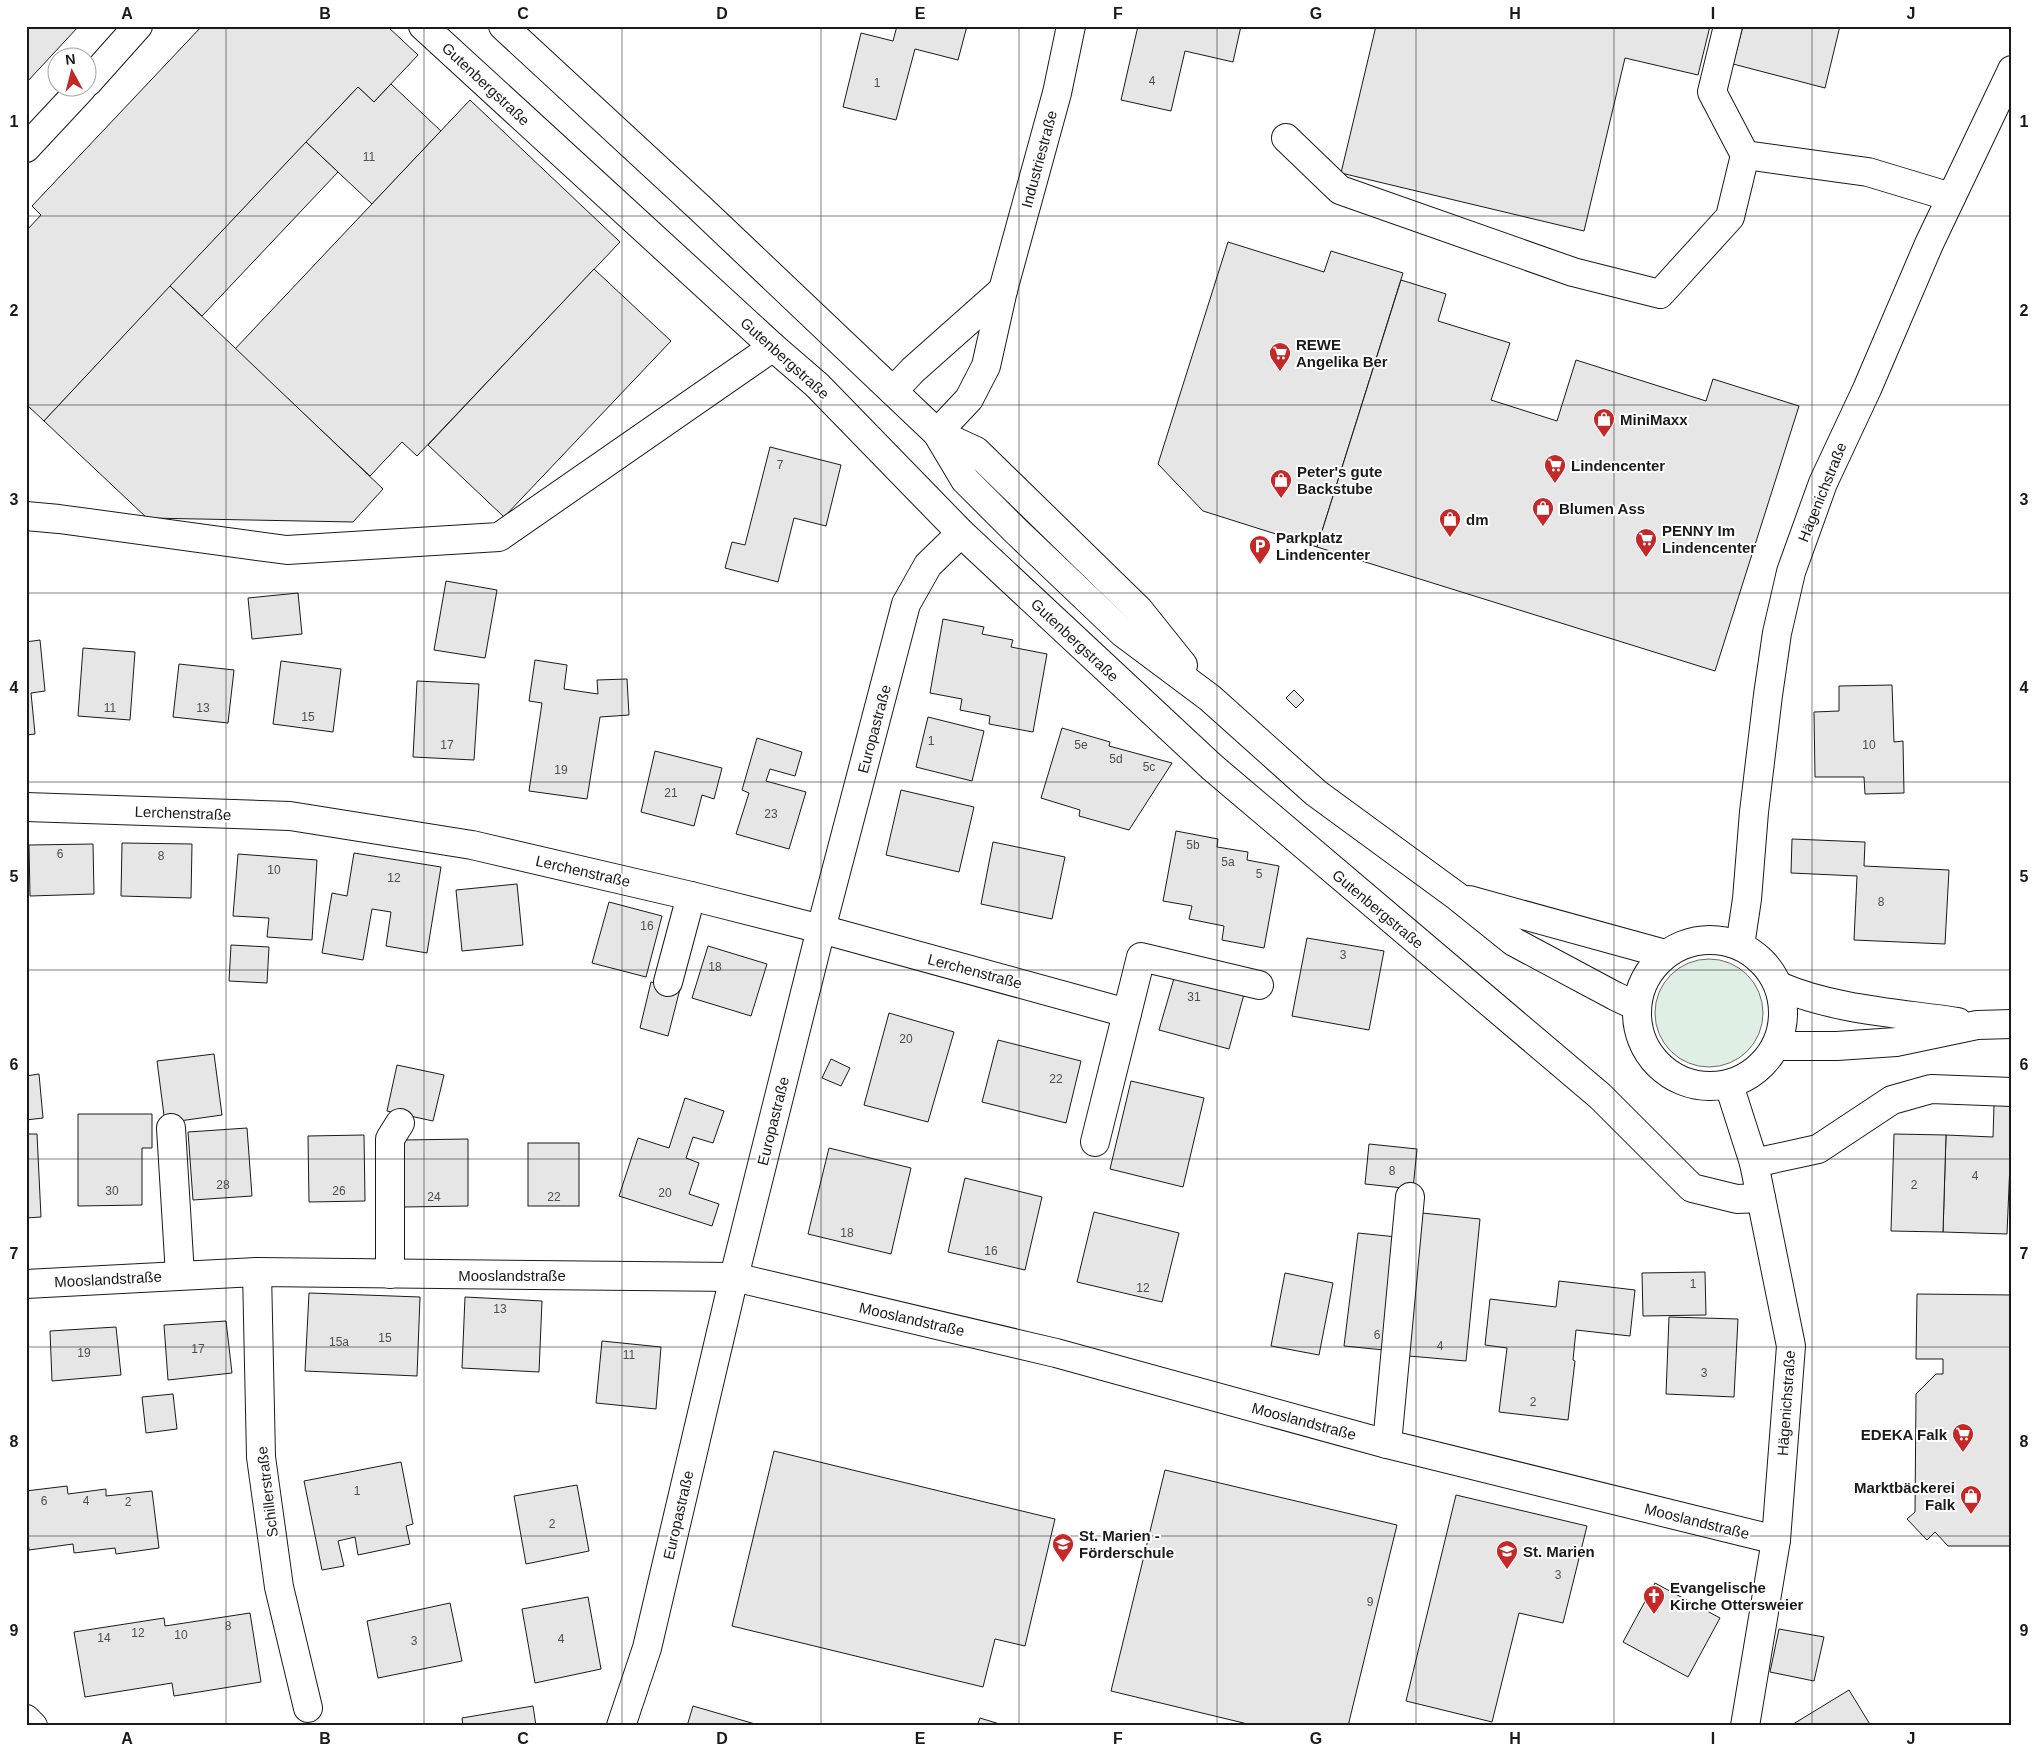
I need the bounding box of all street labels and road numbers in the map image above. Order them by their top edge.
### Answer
street label: Gutenbergstraße [439,39,533,129]
street label: Industriestraße [1018,108,1060,210]
street label: Gutenbergstraße [737,314,833,402]
street label: Hägenichstraße [1794,440,1850,544]
street label: Gutenbergstraße [1028,595,1122,685]
street label: Europastraße [854,683,894,775]
street label: Lerchenstraße [134,803,232,823]
street label: Lerchenstraße [534,852,632,890]
street label: Gutenbergstraße [1329,866,1427,952]
street label: Lerchenstraße [926,950,1024,992]
street label: Europastraße [754,1075,792,1167]
street label: Mooslandstraße [458,1267,566,1284]
street label: Mooslandstraße [54,1268,162,1290]
street label: Mooslandstraße [858,1299,966,1339]
street label: Hägenichstraße [1774,1350,1798,1456]
street label: Mooslandstraße [1250,1399,1358,1443]
street label: Schillerstraße [253,1445,281,1539]
street label: Europastraße [659,1469,697,1561]
street label: Mooslandstraße [1643,1500,1751,1542]

